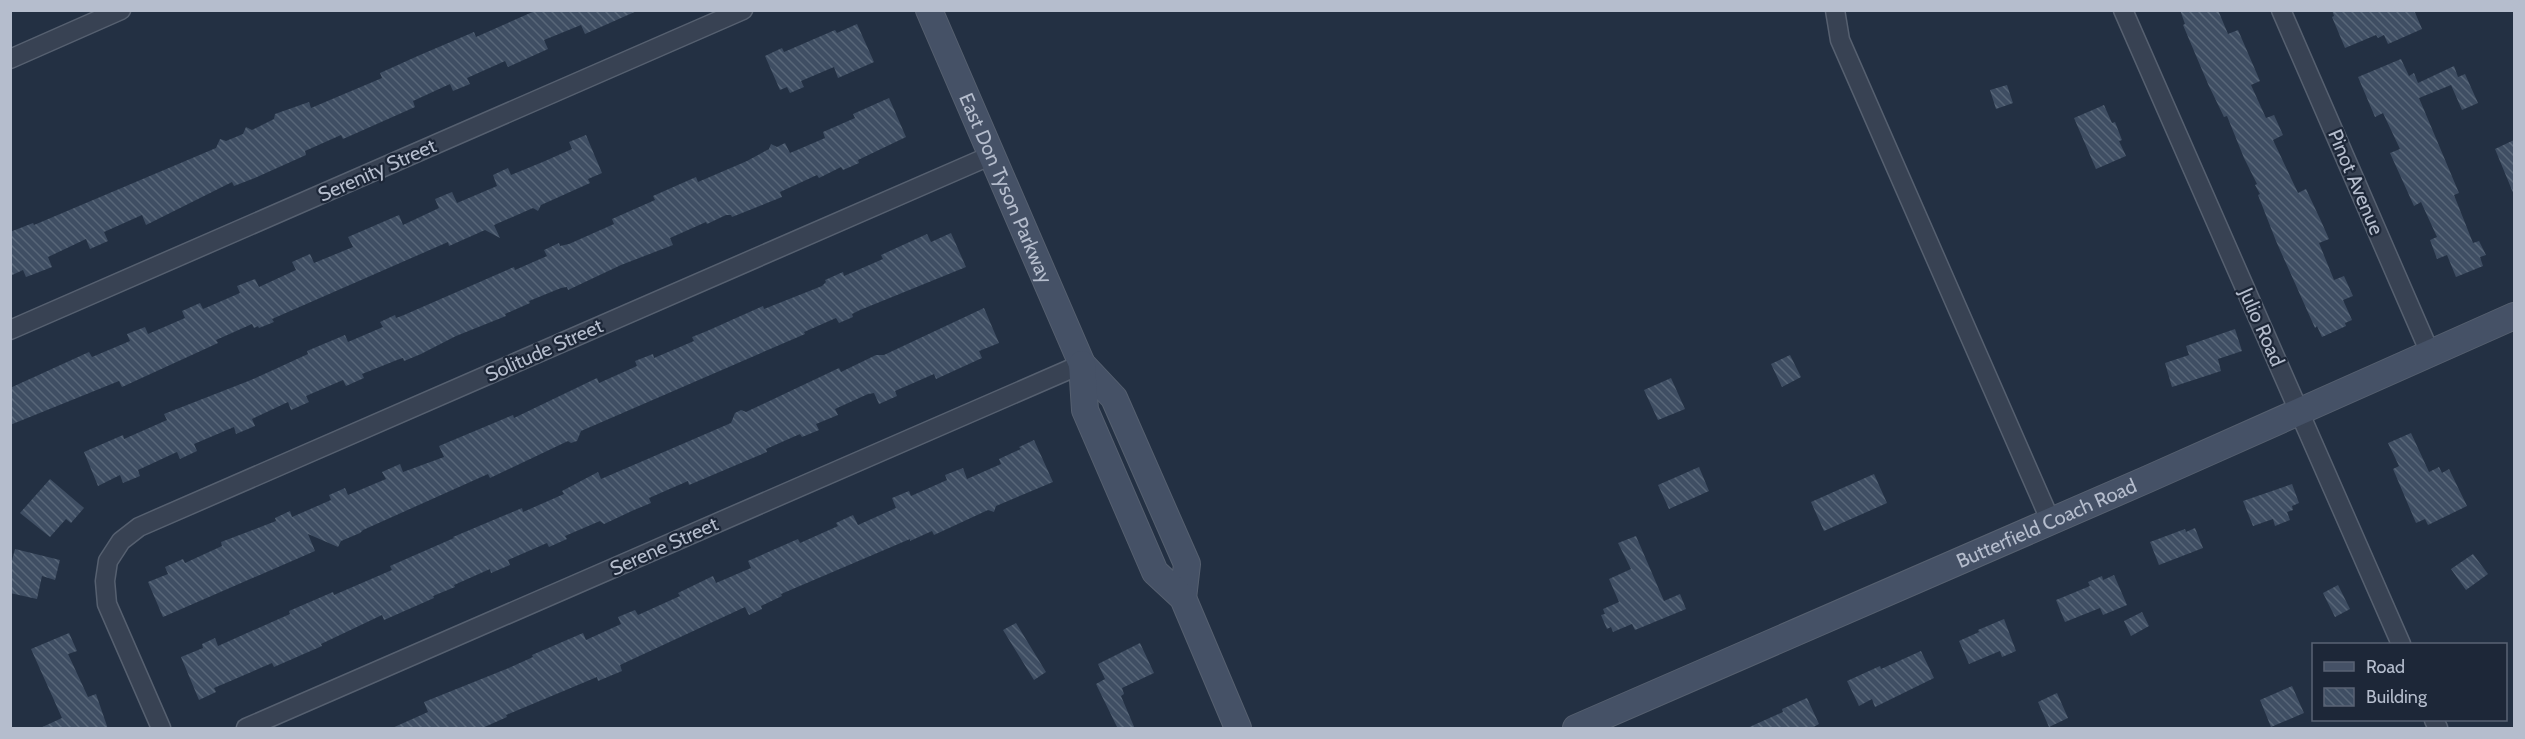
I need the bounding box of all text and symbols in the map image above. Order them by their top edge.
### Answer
street label: East Don Tyson Parkway [954,89,1058,287]
street label: Pinot Avenue [2323,126,2389,238]
street label: Serenity Street [314,133,440,207]
street label: Julio Road [2234,283,2290,370]
street label: Solitude Street [482,313,607,387]
street label: Butterfield Coach Road [1953,473,2140,573]
street label: Serene Street [606,511,722,580]
legend [2312,643,2507,721]
text: Road [2366,656,2405,678]
text: Building [2366,686,2428,708]

